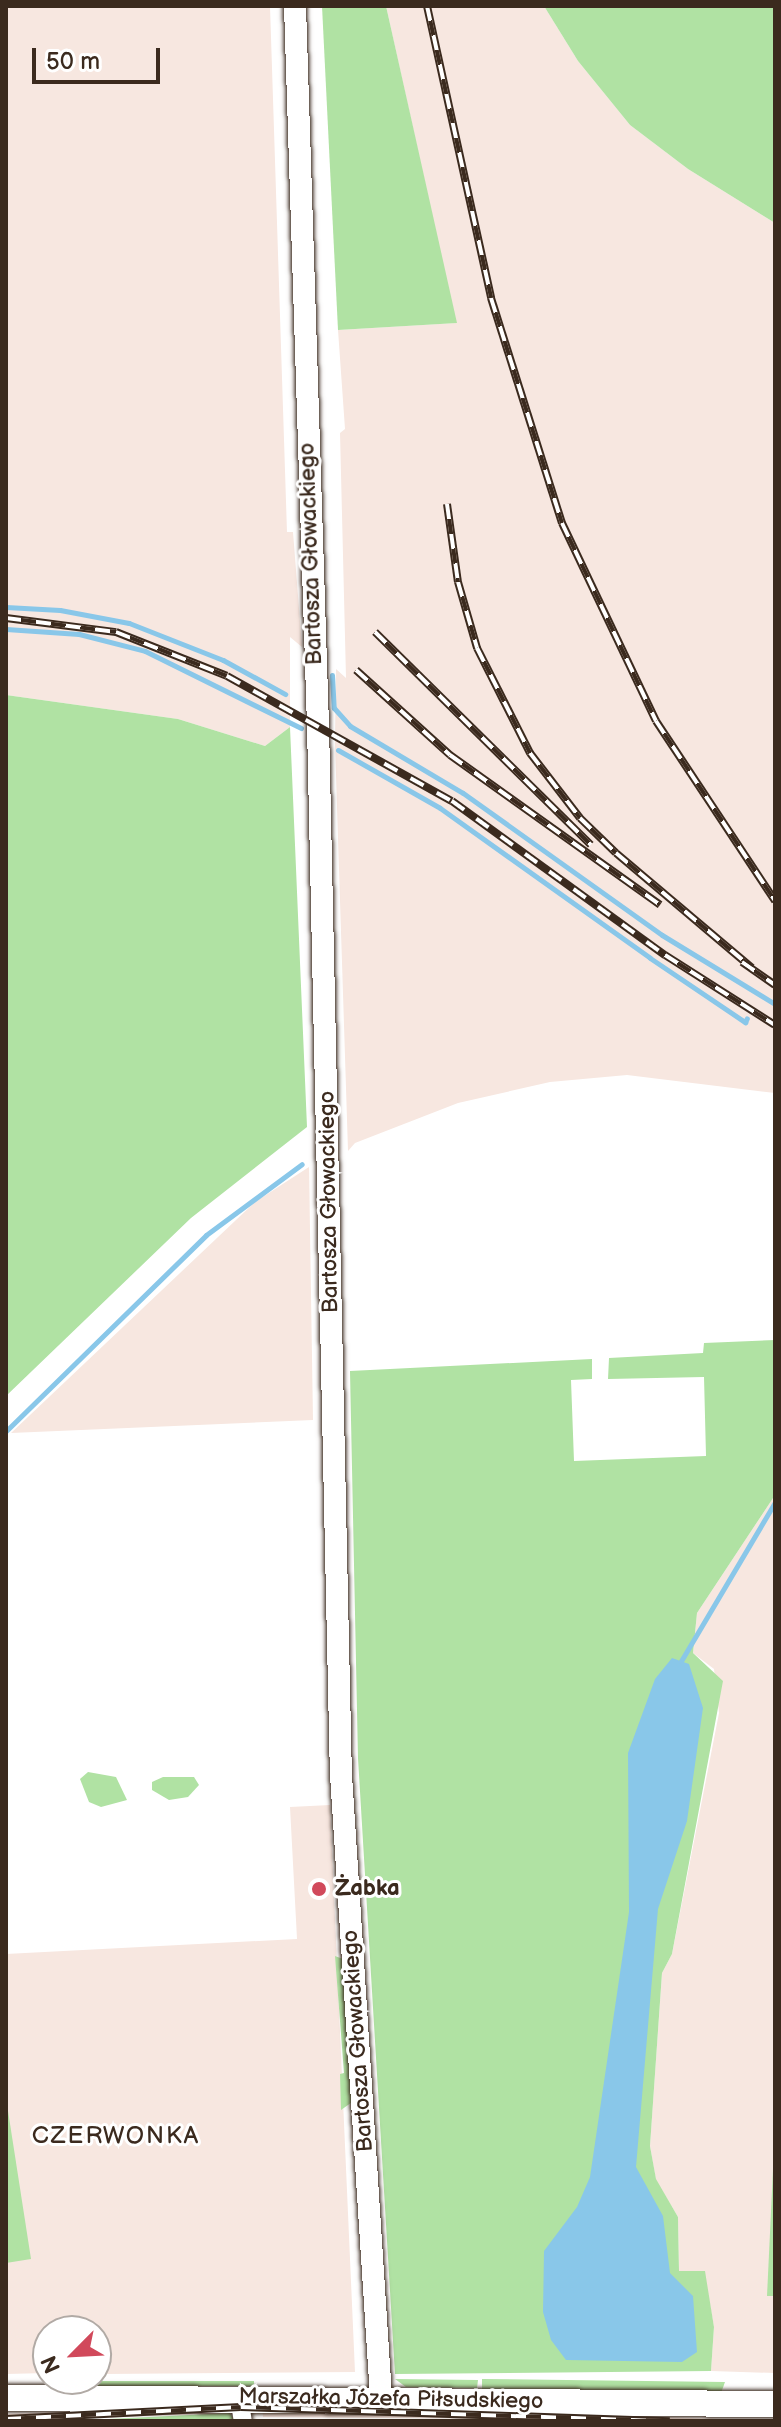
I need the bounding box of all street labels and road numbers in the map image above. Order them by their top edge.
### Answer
street label: Bartosza Głowackiego [294,442,328,666]
street label: Bartosza Głowackiego [314,1091,344,1313]
street label: Bartosza Głowackiego [337,1929,379,2153]
street label: Marszałka Józefa Piłsudskiego [238,2383,544,2415]

